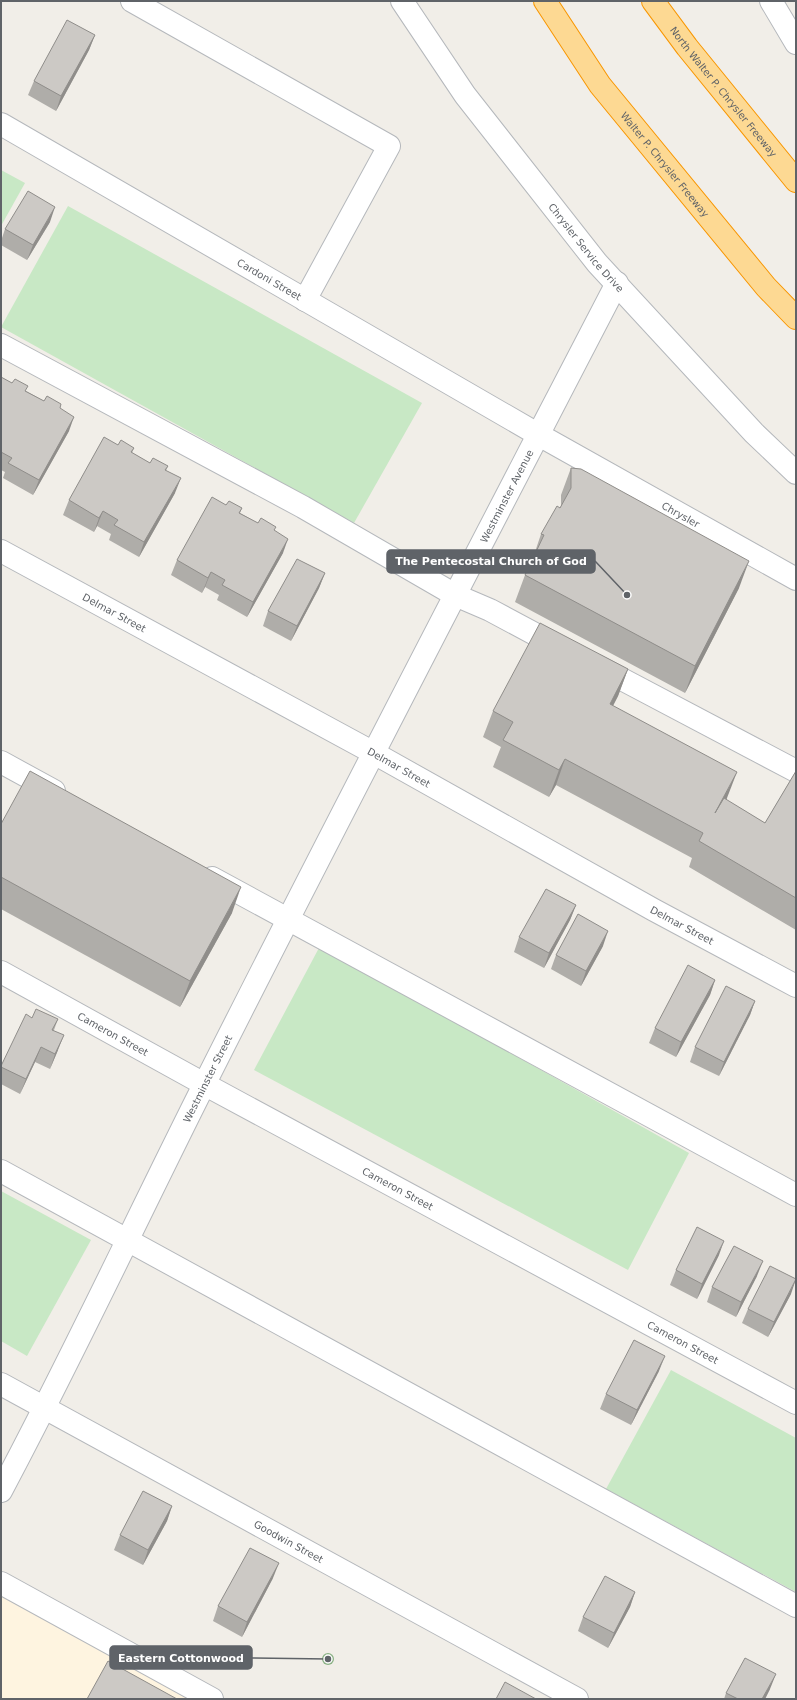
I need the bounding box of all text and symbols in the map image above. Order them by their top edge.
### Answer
street label: North Walter P. Chrysler Freeway [668,25,779,159]
street label: Walter P. Chrysler Freeway [618,110,711,219]
street label: Chrysler Service Drive [546,201,626,294]
street label: Cardoni Street [235,257,303,302]
street label: Westminster Avenue [478,448,536,545]
street label: Chrysler [660,500,702,530]
callout: The Pentecostal Church of God [387,550,595,573]
text: The Pentecostal Church of God [395,555,587,568]
street label: Delmar Street [81,591,148,634]
street label: Delmar Street [366,746,432,790]
street label: Delmar Street [648,904,715,947]
street label: Cameron Street [76,1010,150,1058]
street label: Westminster Street [181,1033,234,1124]
street label: Cameron Street [360,1165,435,1212]
street label: Cameron Street [645,1319,720,1366]
street label: Goodwin Street [252,1518,325,1565]
callout: Eastern Cottonwood [110,1646,252,1669]
text: Eastern Cottonwood [118,1652,244,1665]

